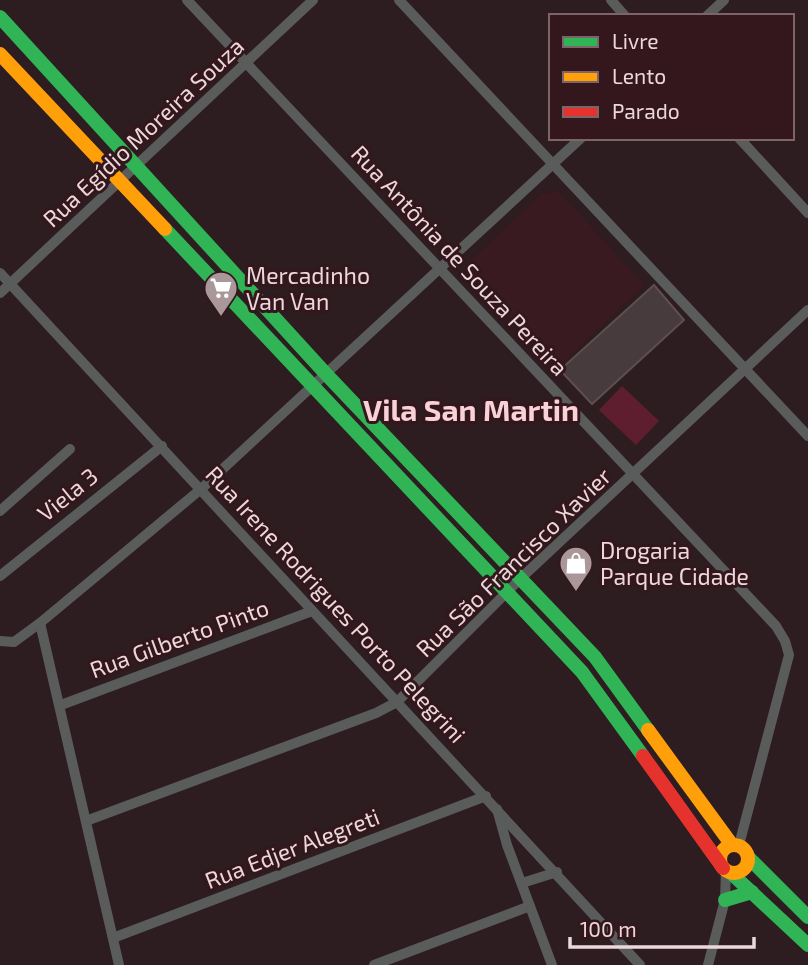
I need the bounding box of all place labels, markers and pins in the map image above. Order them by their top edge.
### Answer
place label: Mercadinho Van Van [246,261,370,315]
supermarket icon: Mercadinho Van Van [202,269,240,318]
place label: Drogaria Parque Cidade [600,536,749,590]
shop icon: Drogaria Parque Cidade [557,544,595,593]

